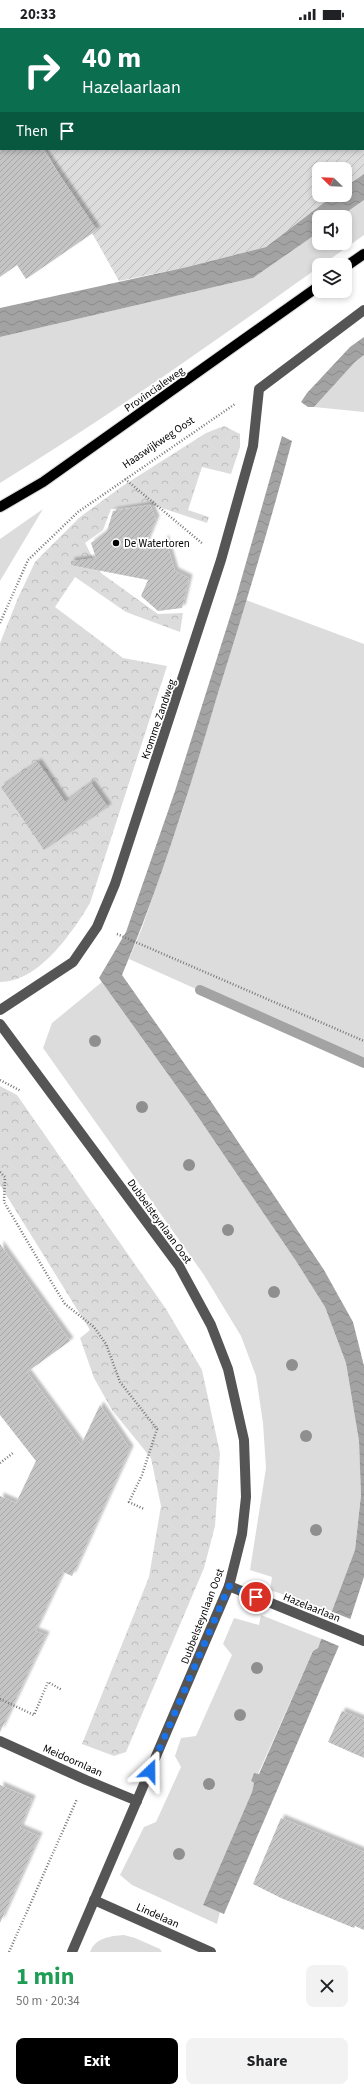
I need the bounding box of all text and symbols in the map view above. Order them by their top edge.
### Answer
text: 20:33 [20,4,56,25]
text: 40 m [82,38,141,78]
icon: right [16,44,68,96]
text: Hazelaarlaan [82,75,181,100]
icon: arrive [56,120,78,142]
text: Then [16,121,48,142]
north arrow [312,162,352,202]
map controls [312,162,352,298]
button: sound [312,210,352,250]
button: layers [312,258,352,298]
street label: Provincialeweg [121,363,188,416]
street label: Haaswijkweg Oost [119,413,198,472]
place label: De Watertoren [124,536,190,551]
marker: De Watertoren [111,538,121,548]
street label: Kromme Zandweg [138,677,179,761]
street label: Dubbelsteynlaan Oost [124,1176,196,1267]
street label: Dubbelsteynlaan Oost [177,1566,228,1666]
pin [239,1580,273,1614]
icon: arrive [245,1586,267,1608]
street label: Hazelaarlaan [281,1589,343,1626]
street label: Meidoornlaan [41,1741,105,1780]
position arrow [129,1750,171,1792]
street label: Lindelaan [134,1899,182,1932]
text: 1 min [16,1959,74,1994]
button: close [306,1965,348,2007]
text: 50 m · 20:34 [16,1992,80,2010]
button: Exit [16,2038,178,2084]
button: Share [186,2038,348,2084]

